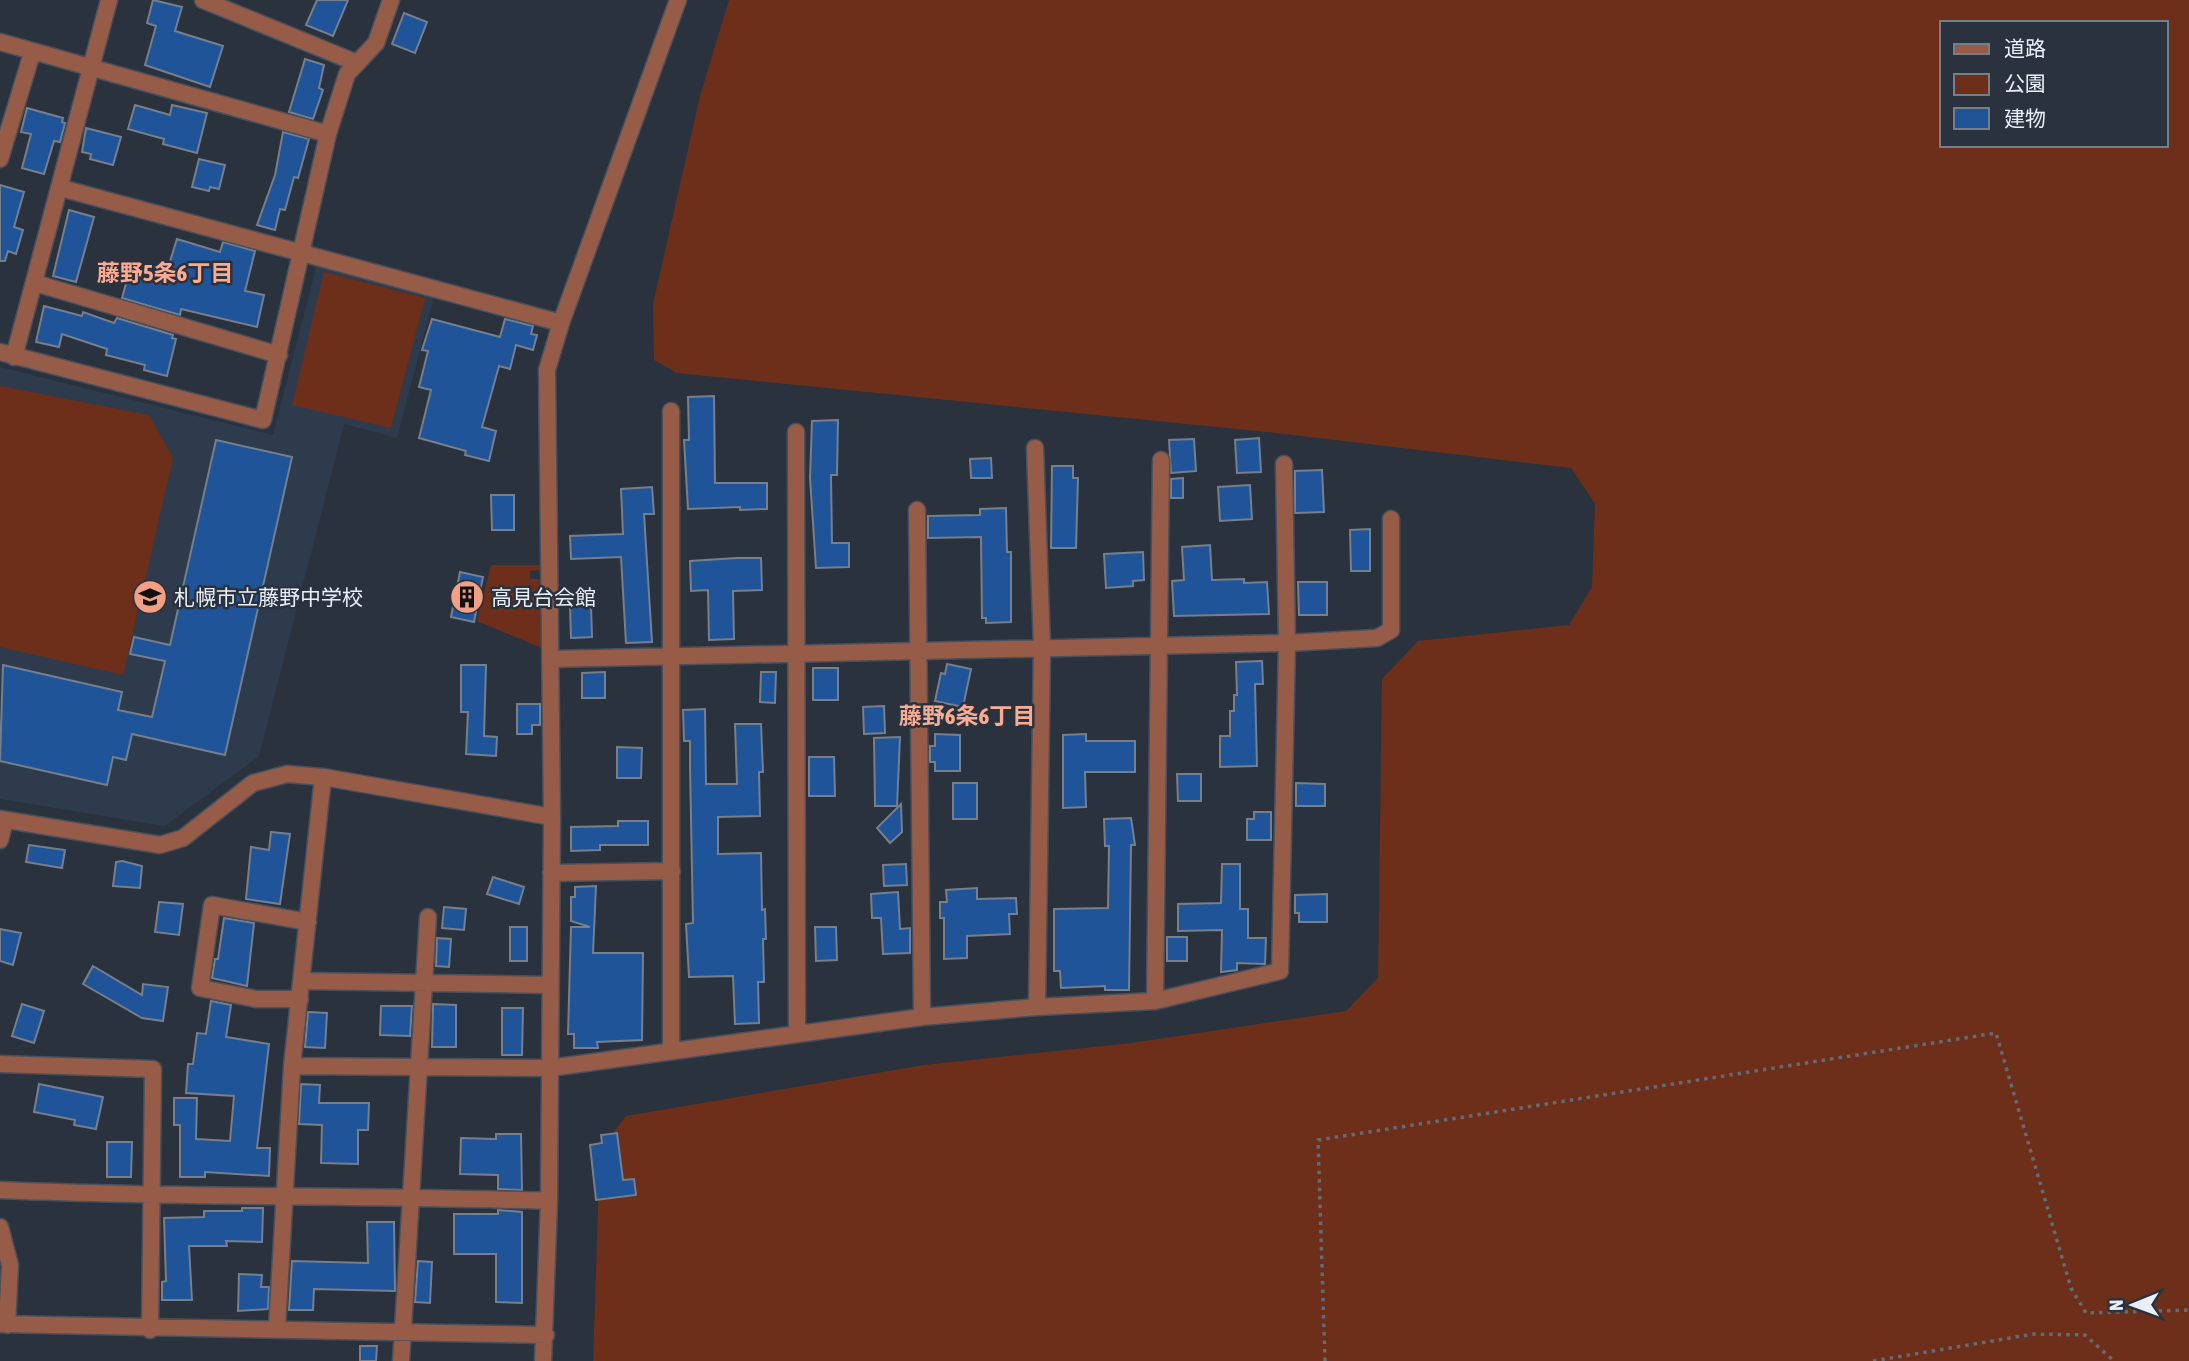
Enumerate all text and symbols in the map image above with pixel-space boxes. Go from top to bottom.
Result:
legend [1940,21,2168,147]
text: 道路 [2004,36,2046,60]
text: 公園 [2004,71,2046,95]
text: 建物 [2004,106,2046,130]
district label: 藤野5条6丁目 [97,260,233,286]
school or university icon: 札幌市立藤野中学校 [131,578,169,616]
building icon: 高見台会館 [448,578,486,616]
place label: 札幌市立藤野中学校 [174,585,363,609]
place label: 高見台会館 [491,585,596,609]
district label: 藤野6条6丁目 [899,703,1035,729]
north arrow [2098,1270,2168,1340]
text: N [2105,1299,2127,1311]

